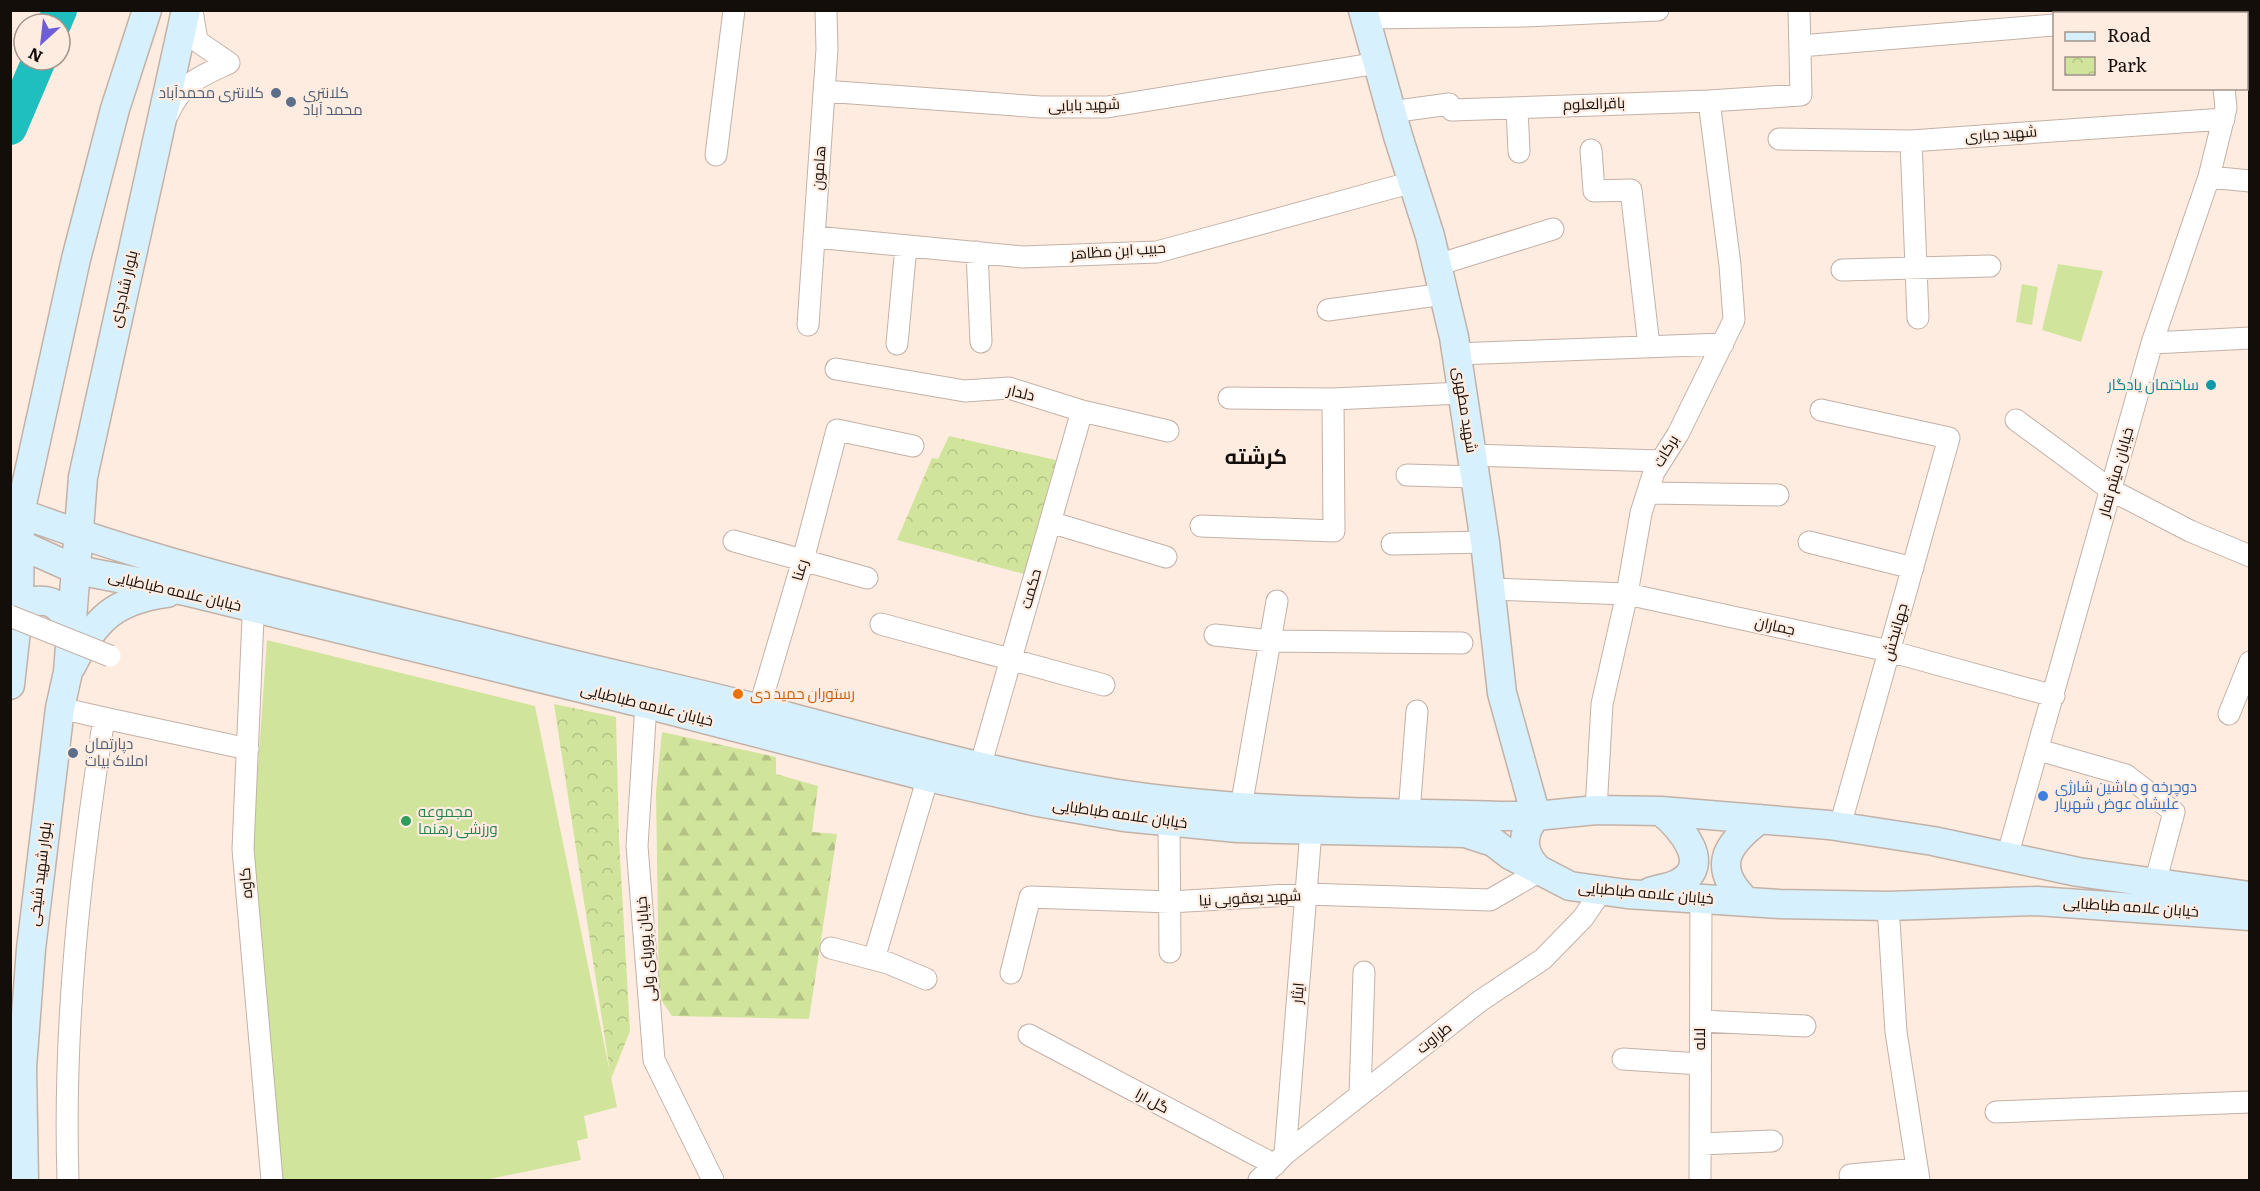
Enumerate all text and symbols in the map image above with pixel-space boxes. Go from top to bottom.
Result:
north arrow [12,12,72,72]
legend [2053,12,2248,90]
text: Road [2107,21,2151,48]
text: N [23,43,46,70]
text: Park [2107,51,2148,78]
place label: کلانتری محمدآباد [159,80,264,103]
place label: کلانتری محمد آباد [303,80,363,120]
marker: کلانتری محمدآباد [269,86,283,100]
street label: باقرالعلوم [1562,90,1626,115]
street label: شهید بابایی [1048,91,1120,116]
marker: کلانتری محمد آباد [284,95,298,109]
street label: شهید جباری [1964,119,2038,146]
street label: هامون [804,145,831,191]
street label: حبیب ابن مظاهر [1068,235,1166,264]
street label: بلوار شادچای [103,248,143,330]
street label: شهید مطهری [1448,365,1485,454]
place label: ساختمان یادگار [2107,372,2199,395]
street label: دلدار [1004,377,1037,406]
marker: ساختمان یادگار [2204,378,2218,392]
street label: خیابان میثم تمار [2090,424,2138,520]
street label: برکات [1646,430,1683,471]
district label: کرشته [1225,439,1287,470]
street label: رعنا [785,556,813,583]
street label: خیابان علامه طباطبایی [106,563,244,616]
street label: حکمت [1013,566,1046,611]
street label: جهانبخش [1874,600,1913,663]
street label: جماران [1753,609,1798,640]
street label: خیابان علامه طباطبایی [579,676,716,731]
place label: رستوران حمید دی [750,681,855,704]
marker: رستوران حمید دی [731,687,745,701]
place label: دپارتمان املاک بیات [85,731,148,771]
marker: دپارتمان املاک بیات [66,746,80,760]
place label: دوچرخه و ماشین شارژی علیشاه عوض شهریار [2054,774,2197,814]
marker: دوچرخه و ماشین شارژی علیشاه عوض شهریار [2036,789,2050,803]
street label: خیابان علامه طباطبایی [1051,792,1189,833]
place label: مجموعه ورزشی رهنما [418,799,498,839]
marker: مجموعه ورزشی رهنما [399,814,413,828]
street label: بلوار شهید شیخی [21,820,56,927]
street label: کاوه [232,867,257,899]
street label: خیابان علامه طباطبایی [1577,874,1715,909]
street label: شهید یعقوبی نیا [1198,882,1302,911]
street label: خیابان علامه طباطبایی [2062,889,2200,922]
street label: خیابان پوریای ولی [628,896,661,1003]
street label: ایثار [1284,981,1309,1005]
street label: طراوت [1410,1016,1456,1058]
street label: لاله [1687,1028,1710,1050]
street label: گل ارا [1132,1081,1174,1118]

